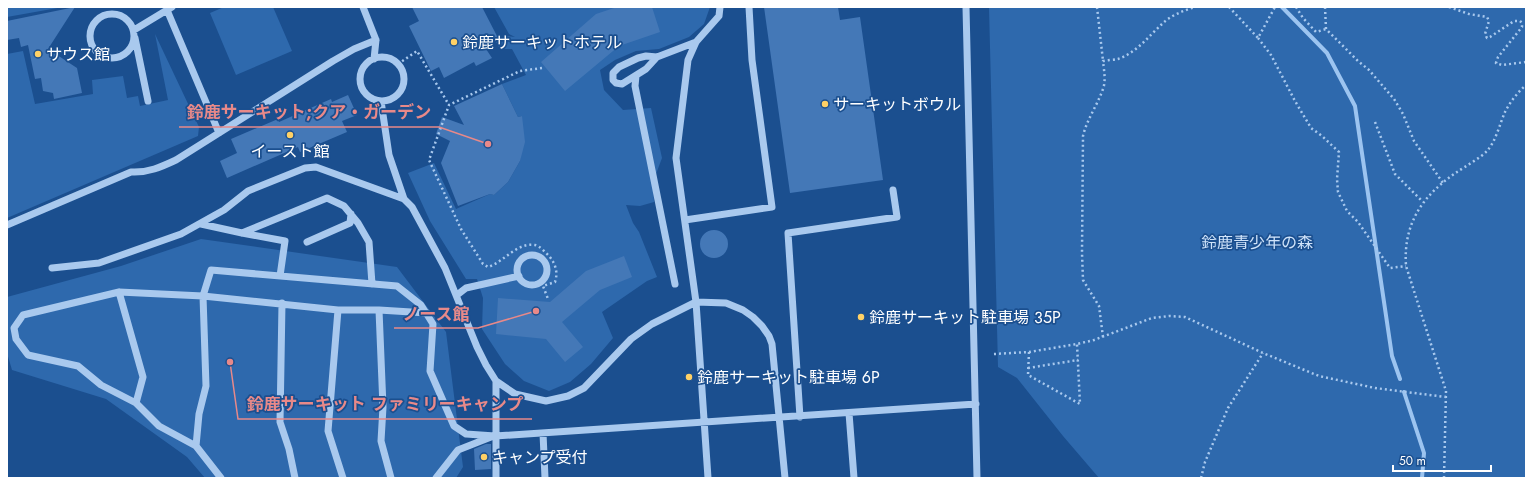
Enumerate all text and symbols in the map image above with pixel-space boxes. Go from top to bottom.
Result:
place label: 鈴鹿サーキットホテル [462,31,622,54]
marker: 鈴鹿サーキットホテル [449,37,459,47]
place label: サウス館 [46,43,110,66]
marker: サウス館 [33,49,43,59]
place label: サーキットボウル [833,93,961,116]
callout: 鈴鹿サーキット;クア・ガーデン [179,98,439,127]
marker: サーキットボウル [820,99,830,109]
text: 鈴鹿サーキット;クア・ガーデン [187,100,431,124]
marker: イースト館 [285,130,295,140]
place label: イースト館 [250,140,330,163]
park label: 鈴鹿青少年の森 [1201,231,1313,254]
callout: ノース館 [394,299,478,328]
text: ノース館 [402,302,470,326]
place label: 鈴鹿サーキット駐車場 ３5P [869,306,1061,329]
marker: 鈴鹿サーキット駐車場 ３5P [856,312,866,322]
place label: 鈴鹿サーキット駐車場 6P [697,366,880,389]
marker: 鈴鹿サーキット駐車場 6P [684,372,694,382]
callout: 鈴鹿サーキット ファミリーキャンプ [238,390,532,419]
text: 鈴鹿サーキット ファミリーキャンプ [247,392,523,416]
place label: キャンプ受付 [492,446,588,469]
scale bar [1393,447,1491,473]
marker: キャンプ受付 [479,452,489,462]
text: 50 m [1399,452,1426,470]

